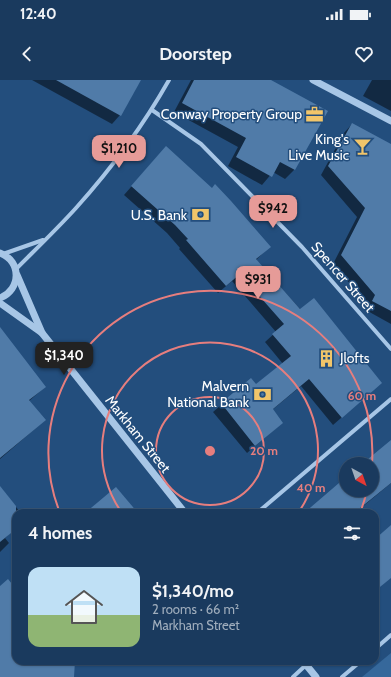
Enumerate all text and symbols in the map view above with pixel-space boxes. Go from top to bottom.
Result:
text: 12:40 [20,5,57,23]
icon: back [16,43,38,65]
text: Doorstep [159,43,232,65]
icon: heart [353,43,375,65]
office icon: Conway Property Group [305,104,325,124]
place label: Conway Property Group [161,105,302,123]
place label: King's Live Music [288,130,349,164]
pin: $1,210 [86,135,152,169]
bar icon: King's Live Music [352,137,372,157]
text: $1,210 [101,140,137,156]
pin: $942 [249,195,297,229]
text: $942 [258,200,288,216]
bank icon: U.S. Bank [190,205,210,225]
place label: U.S. Bank [131,206,188,224]
street label: Spencer Street [307,238,379,316]
pin: $931 [234,266,282,300]
text: $931 [245,271,271,287]
pin: $1,340 [31,342,97,376]
text: $1,340 [44,347,84,363]
building icon: Jlofts [317,348,337,368]
place label: Jlofts [339,349,370,367]
place label: Malvern National Bank [167,377,250,411]
bank icon: Malvern National Bank [252,384,272,404]
text: 60 m [348,388,376,403]
street label: Markham Street [101,392,175,477]
text: 20 m [250,443,278,458]
centre of rings [203,444,217,458]
north arrow [339,457,379,497]
map controls [339,457,379,497]
text: 40 m [296,480,326,495]
icon: filters [341,522,363,544]
text: 4 homes [28,523,92,543]
text: $1,340/mo [152,581,234,601]
icon: home [60,583,108,631]
text: 2 rooms · 66 m² [152,601,239,617]
text: Markham Street [152,617,240,633]

